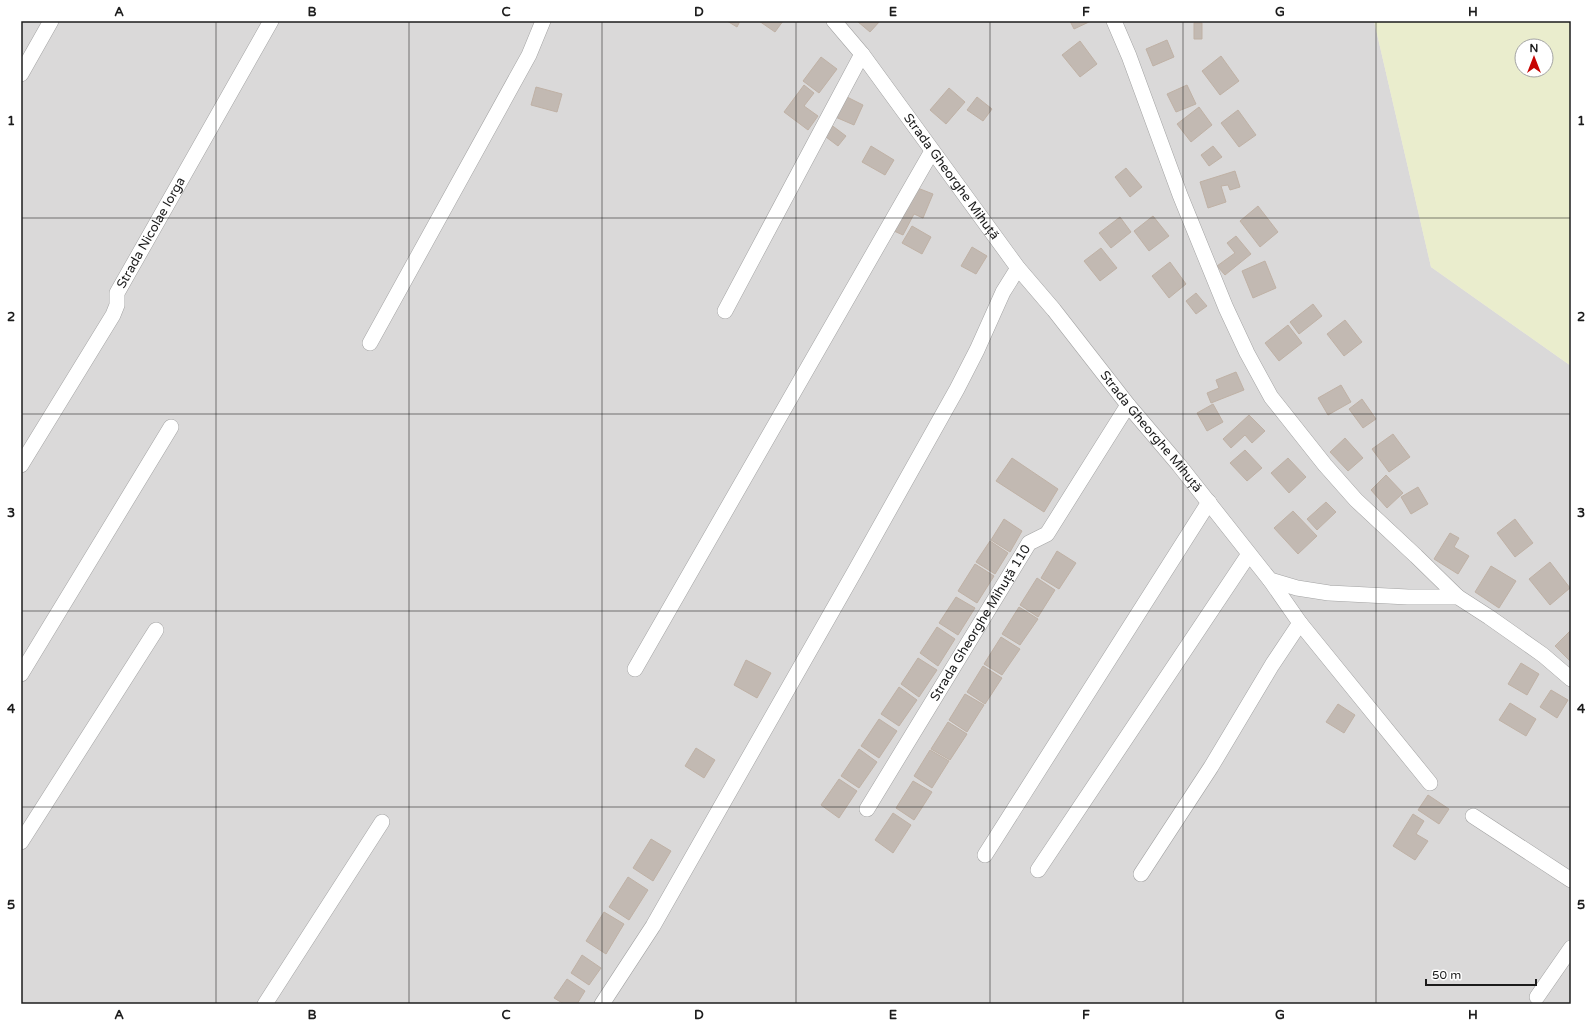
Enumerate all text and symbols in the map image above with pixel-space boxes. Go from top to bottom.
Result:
text: A [114,4,124,20]
text: B [307,4,317,20]
text: C [501,4,511,20]
text: D [694,4,704,20]
text: E [889,4,897,20]
text: F [1082,4,1090,20]
text: G [1275,4,1285,20]
text: H [1468,4,1478,20]
north arrow [1514,38,1554,78]
text: N [1530,42,1538,55]
street label: Strada Gheorghe Mihuță [900,110,1003,243]
text: 1 [7,113,15,129]
text: 1 [1577,113,1585,129]
street label: Strada Nicolae Iorga [113,174,189,291]
text: 2 [7,309,15,325]
text: 2 [1577,309,1585,325]
street label: Strada Gheorghe Mihuță [1096,368,1206,496]
text: 3 [7,505,15,521]
text: 3 [1577,505,1585,521]
street label: Strada Gheorghe Mihuță 110 [927,542,1034,704]
text: 4 [7,701,16,717]
text: 4 [1577,701,1586,717]
text: 5 [7,897,15,913]
text: 5 [1577,897,1585,913]
scale bar [1426,961,1536,987]
text: 50 m [1432,968,1461,982]
text: A [114,1007,124,1023]
text: B [307,1007,317,1023]
text: C [501,1007,511,1023]
text: D [694,1007,704,1023]
text: E [889,1007,897,1023]
text: F [1082,1007,1090,1023]
text: G [1275,1007,1285,1023]
text: H [1468,1007,1478,1023]

